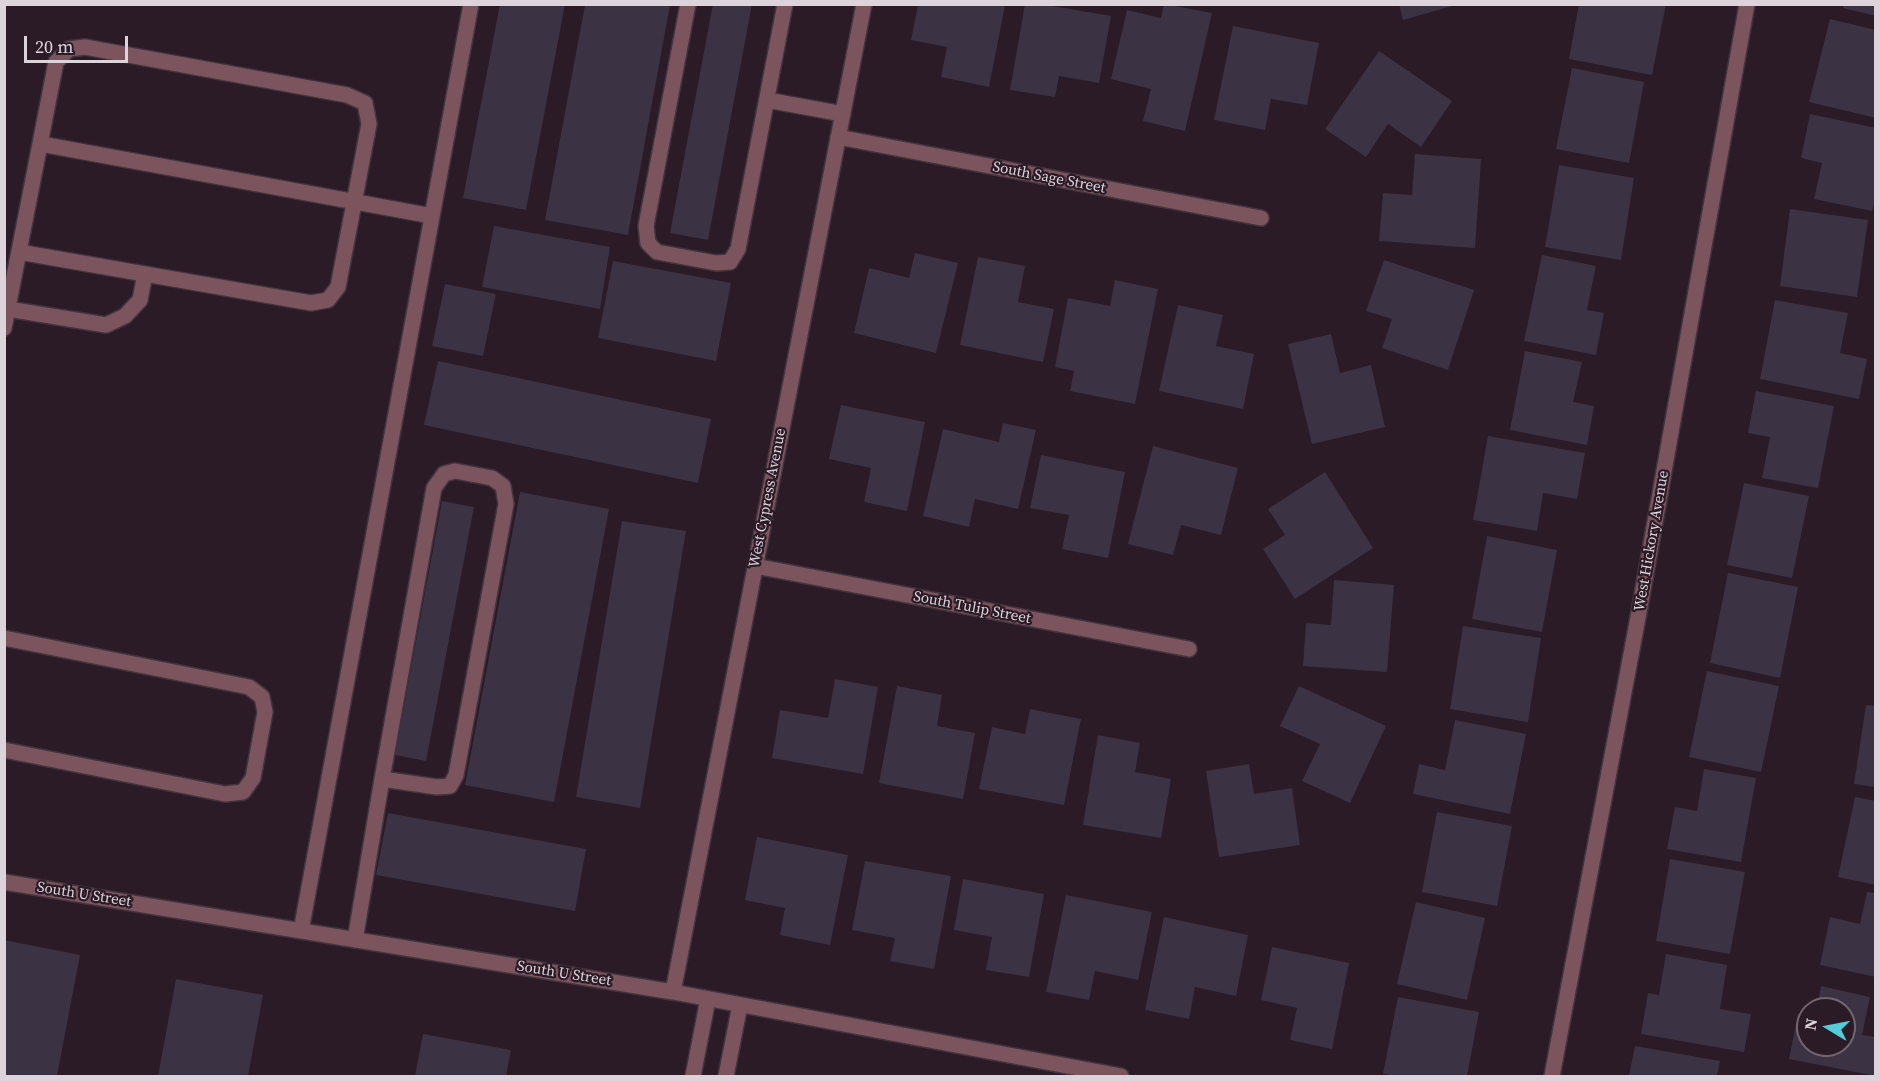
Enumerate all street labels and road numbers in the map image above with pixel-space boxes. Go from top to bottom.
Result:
street label: South Sage Street [991,158,1107,198]
street label: West Cypress Avenue [746,427,790,569]
street label: West Hickory Avenue [1631,469,1673,613]
street label: South Tulip Street [912,588,1032,628]
street label: South U Street [36,879,132,911]
street label: South U Street [516,958,612,990]

